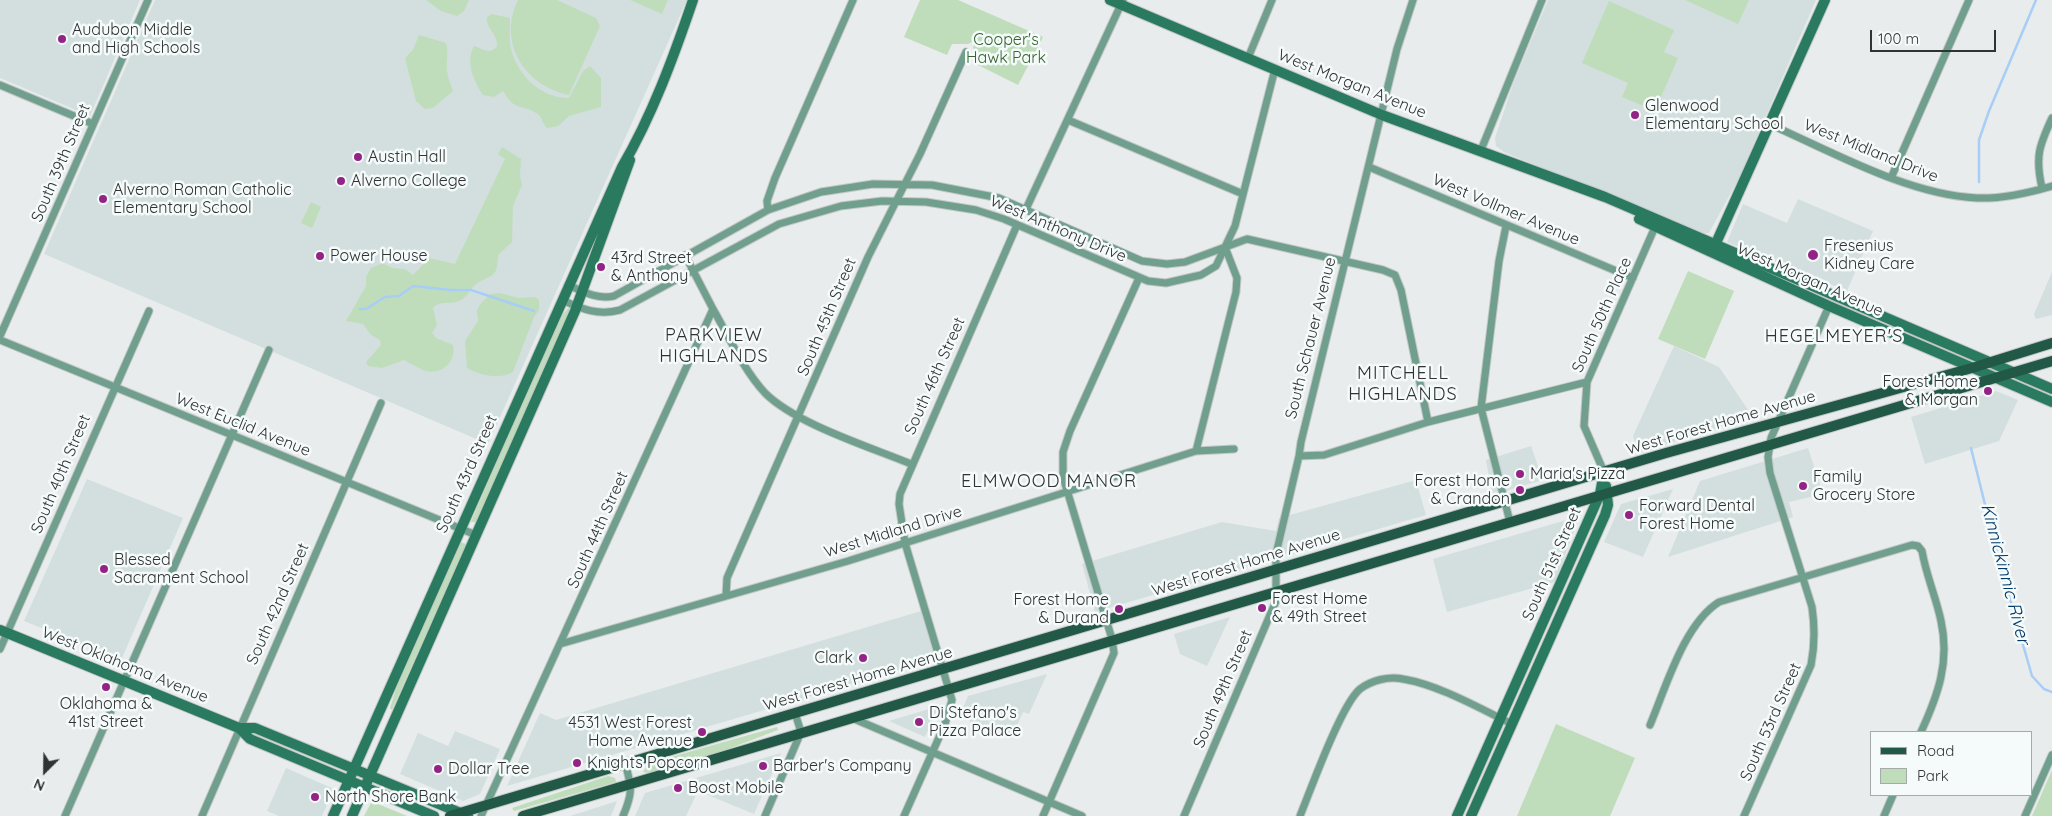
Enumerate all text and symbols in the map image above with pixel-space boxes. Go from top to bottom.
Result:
place label: Audubon Middle and High Schools [72,20,200,58]
scale bar [1872,20,1998,52]
text: 100 m [1878,29,1919,48]
park label: Cooper's Hawk Park [966,30,1046,68]
marker: Audubon Middle and High Schools [56,33,68,45]
street label: West Morgan Avenue [1275,45,1429,123]
place label: Glenwood Elementary School [1645,96,1784,134]
street label: South 39th Street [27,101,95,225]
marker: Glenwood Elementary School [1629,109,1641,121]
street label: West Midland Drive [1801,115,1941,187]
place label: Austin Hall [368,147,446,167]
marker: Austin Hall [352,151,364,163]
street label: West Vollmer Avenue [1430,170,1582,250]
place label: Alverno College [351,171,466,191]
marker: Alverno College [335,175,347,187]
place label: Alverno Roman Catholic Elementary School [113,180,291,218]
street label: West Anthony Drive [987,192,1129,266]
marker: Alverno Roman Catholic Elementary School [97,193,109,205]
place label: Fresenius Kidney Care [1824,236,1915,274]
street label: West Morgan Avenue [1734,239,1886,321]
place label: Power House [330,246,427,266]
place label: 43rd Street & Anthony [611,248,691,286]
marker: Fresenius Kidney Care [1806,248,1820,262]
marker: Power House [314,250,326,262]
street label: South 50th Place [1568,254,1636,376]
street label: South 45th Street [793,255,861,379]
street label: South Schauer Avenue [1282,255,1340,421]
marker: 43rd Street & Anthony [595,261,607,273]
street label: South 46th Street [901,314,969,438]
district label: PARKVIEW HIGHLANDS [658,325,770,368]
district label: HEGELMEYER'S [1763,326,1905,348]
district label: MITCHELL HIGHLANDS [1347,363,1459,406]
place label: Forest Home & Morgan [1883,372,1978,410]
marker: Forest Home & Morgan [1982,385,1994,397]
street label: West Forest Home Avenue [1624,387,1818,459]
street label: West Euclid Avenue [173,389,313,461]
street label: South 40th Street [27,412,95,536]
street label: South 43rd Street [432,412,502,536]
place label: Maria's Pizza [1530,464,1625,484]
place label: Family Grocery Store [1813,467,1915,505]
street label: South 44th Street [564,468,632,592]
marker: Maria's Pizza [1514,468,1526,480]
district label: ELMWOOD MANOR [959,471,1139,493]
place label: Forest Home & Crandon [1415,471,1510,509]
marker: Family Grocery Store [1797,480,1809,492]
marker: Forest Home & Crandon [1514,484,1526,496]
place label: Forward Dental Forest Home [1639,496,1755,534]
water label: Kinnickinnic River [1976,501,2034,647]
street label: West Midland Drive [822,502,964,562]
street label: South 51st Street [1518,504,1586,624]
marker: Forward Dental Forest Home [1623,509,1635,521]
street label: West Forest Home Avenue [1149,525,1343,601]
street label: South 42nd Street [243,540,313,668]
place label: Blessed Sacrament School [114,550,249,588]
marker: Blessed Sacrament School [98,563,110,575]
place label: Forest Home & 49th Street [1272,589,1367,627]
place label: Forest Home & Durand [1014,590,1109,628]
marker: Forest Home & 49th Street [1256,602,1268,614]
marker: Forest Home & Durand [1113,603,1125,615]
street label: West Oklahoma Avenue [39,623,211,707]
street label: South 49th Street [1189,627,1257,751]
street label: West Forest Home Avenue [761,643,955,715]
place label: Clark [814,648,853,668]
marker: Clark [857,652,869,664]
street label: South 53rd Street [1736,660,1806,784]
marker: Oklahoma & 41st Street [100,681,112,693]
place label: Oklahoma & 41st Street [60,694,152,732]
place label: Di Stefano's Pizza Palace [929,703,1021,741]
place label: 4531 West Forest Home Avenue [568,713,692,751]
marker: Di Stefano's Pizza Palace [913,716,925,728]
marker: 4531 West Forest Home Avenue [696,726,708,738]
legend [1870,731,2032,796]
text: Road [1917,741,1954,760]
north arrow [20,746,70,796]
place label: Knights Popcorn [587,753,709,773]
place label: Barber's Company [773,756,911,776]
marker: Knights Popcorn [571,757,583,769]
place label: Dollar Tree [448,759,529,779]
marker: Barber's Company [757,760,769,772]
marker: Dollar Tree [432,763,444,775]
text: Park [1917,766,1949,785]
text: N [31,775,47,795]
place label: Boost Mobile [688,778,784,798]
marker: Boost Mobile [672,782,684,794]
place label: North Shore Bank [325,787,456,807]
marker: North Shore Bank [309,791,321,803]

